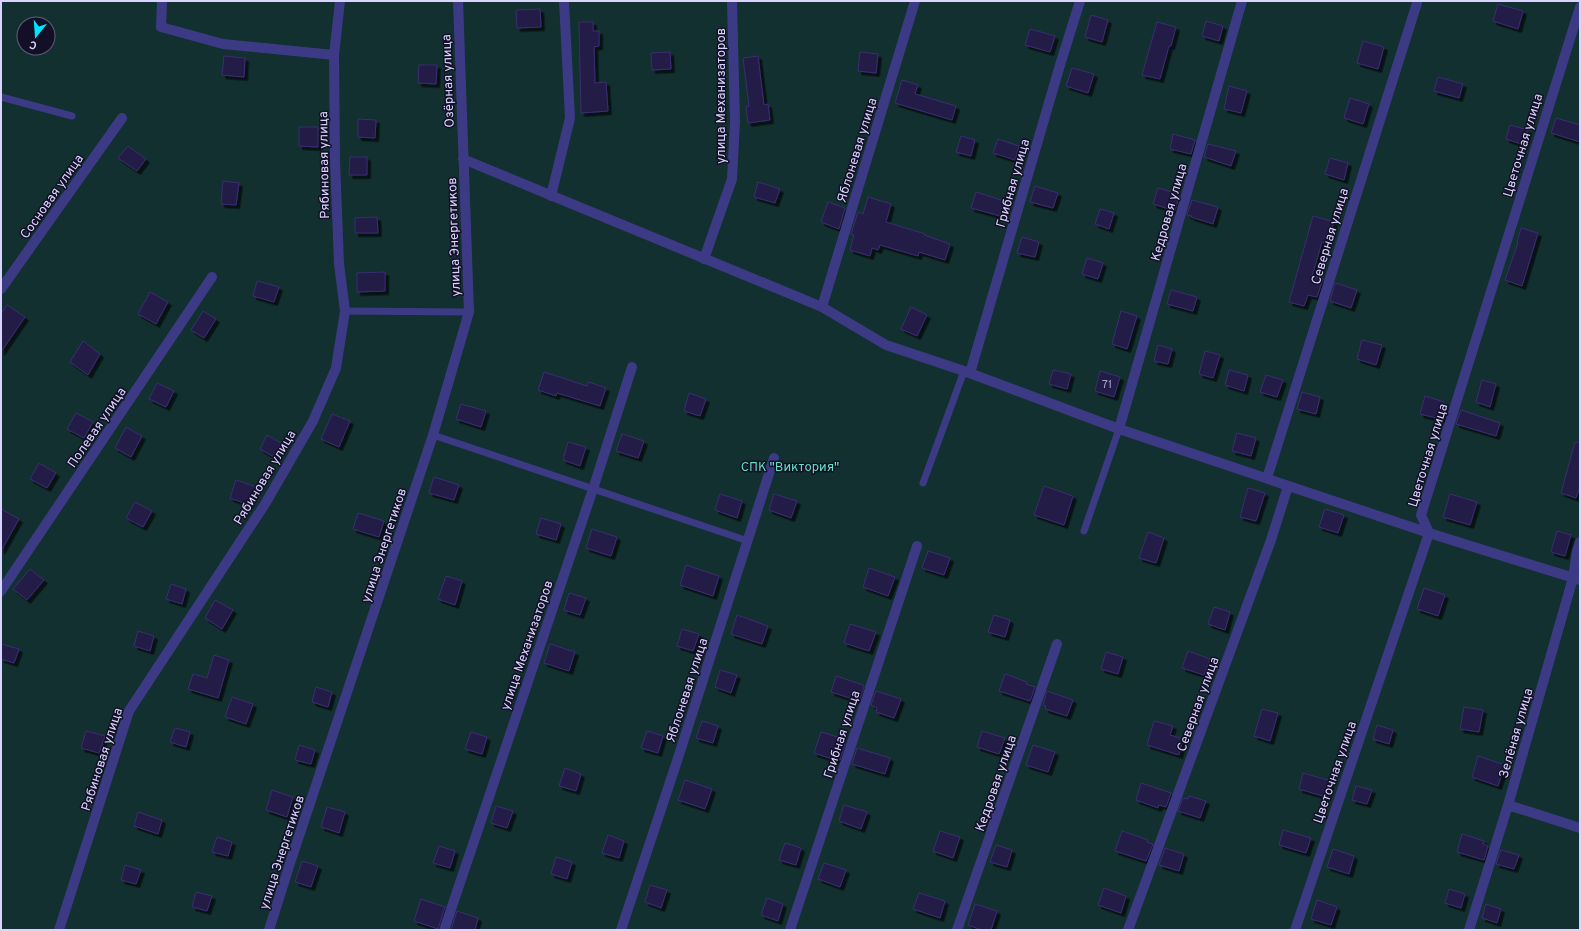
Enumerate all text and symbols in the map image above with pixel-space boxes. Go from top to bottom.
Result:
north arrow [16,16,56,56]
street label: улица Механизаторов [714,28,730,164]
street label: Озёрная улица [439,34,459,128]
text: С [28,37,39,52]
street label: Цветочная улица [1501,92,1547,199]
street label: Яблоневая улица [834,96,881,205]
street label: Рябиновая улица [316,111,334,219]
street label: Грибная улица [994,137,1034,230]
street label: Сосновая улица [18,152,88,242]
street label: Кедровая улица [1148,162,1192,263]
street label: улица Энергетиков [445,177,465,297]
street label: Северная улица [1309,187,1353,287]
house number: 71 [1102,378,1112,392]
street label: Полевая улица [65,385,130,471]
street label: Цветочная улица [1406,402,1452,509]
street label: Рябиновая улица [231,428,300,528]
park label: СПК "Виктория" [741,460,839,476]
street label: улица Энергетиков [359,486,411,605]
street label: улица Механизаторов [498,579,558,713]
street label: Яблоневая улица [663,636,712,745]
street label: Северная улица [1174,655,1223,754]
street label: Зелёная улица [1496,687,1537,780]
street label: Грибная улица [821,689,865,780]
street label: Рябиновая улица [79,706,127,813]
street label: Цветочная улица [1311,719,1361,826]
street label: Кедровая улица [973,733,1021,834]
street label: улица Энергетиков [257,793,309,912]

